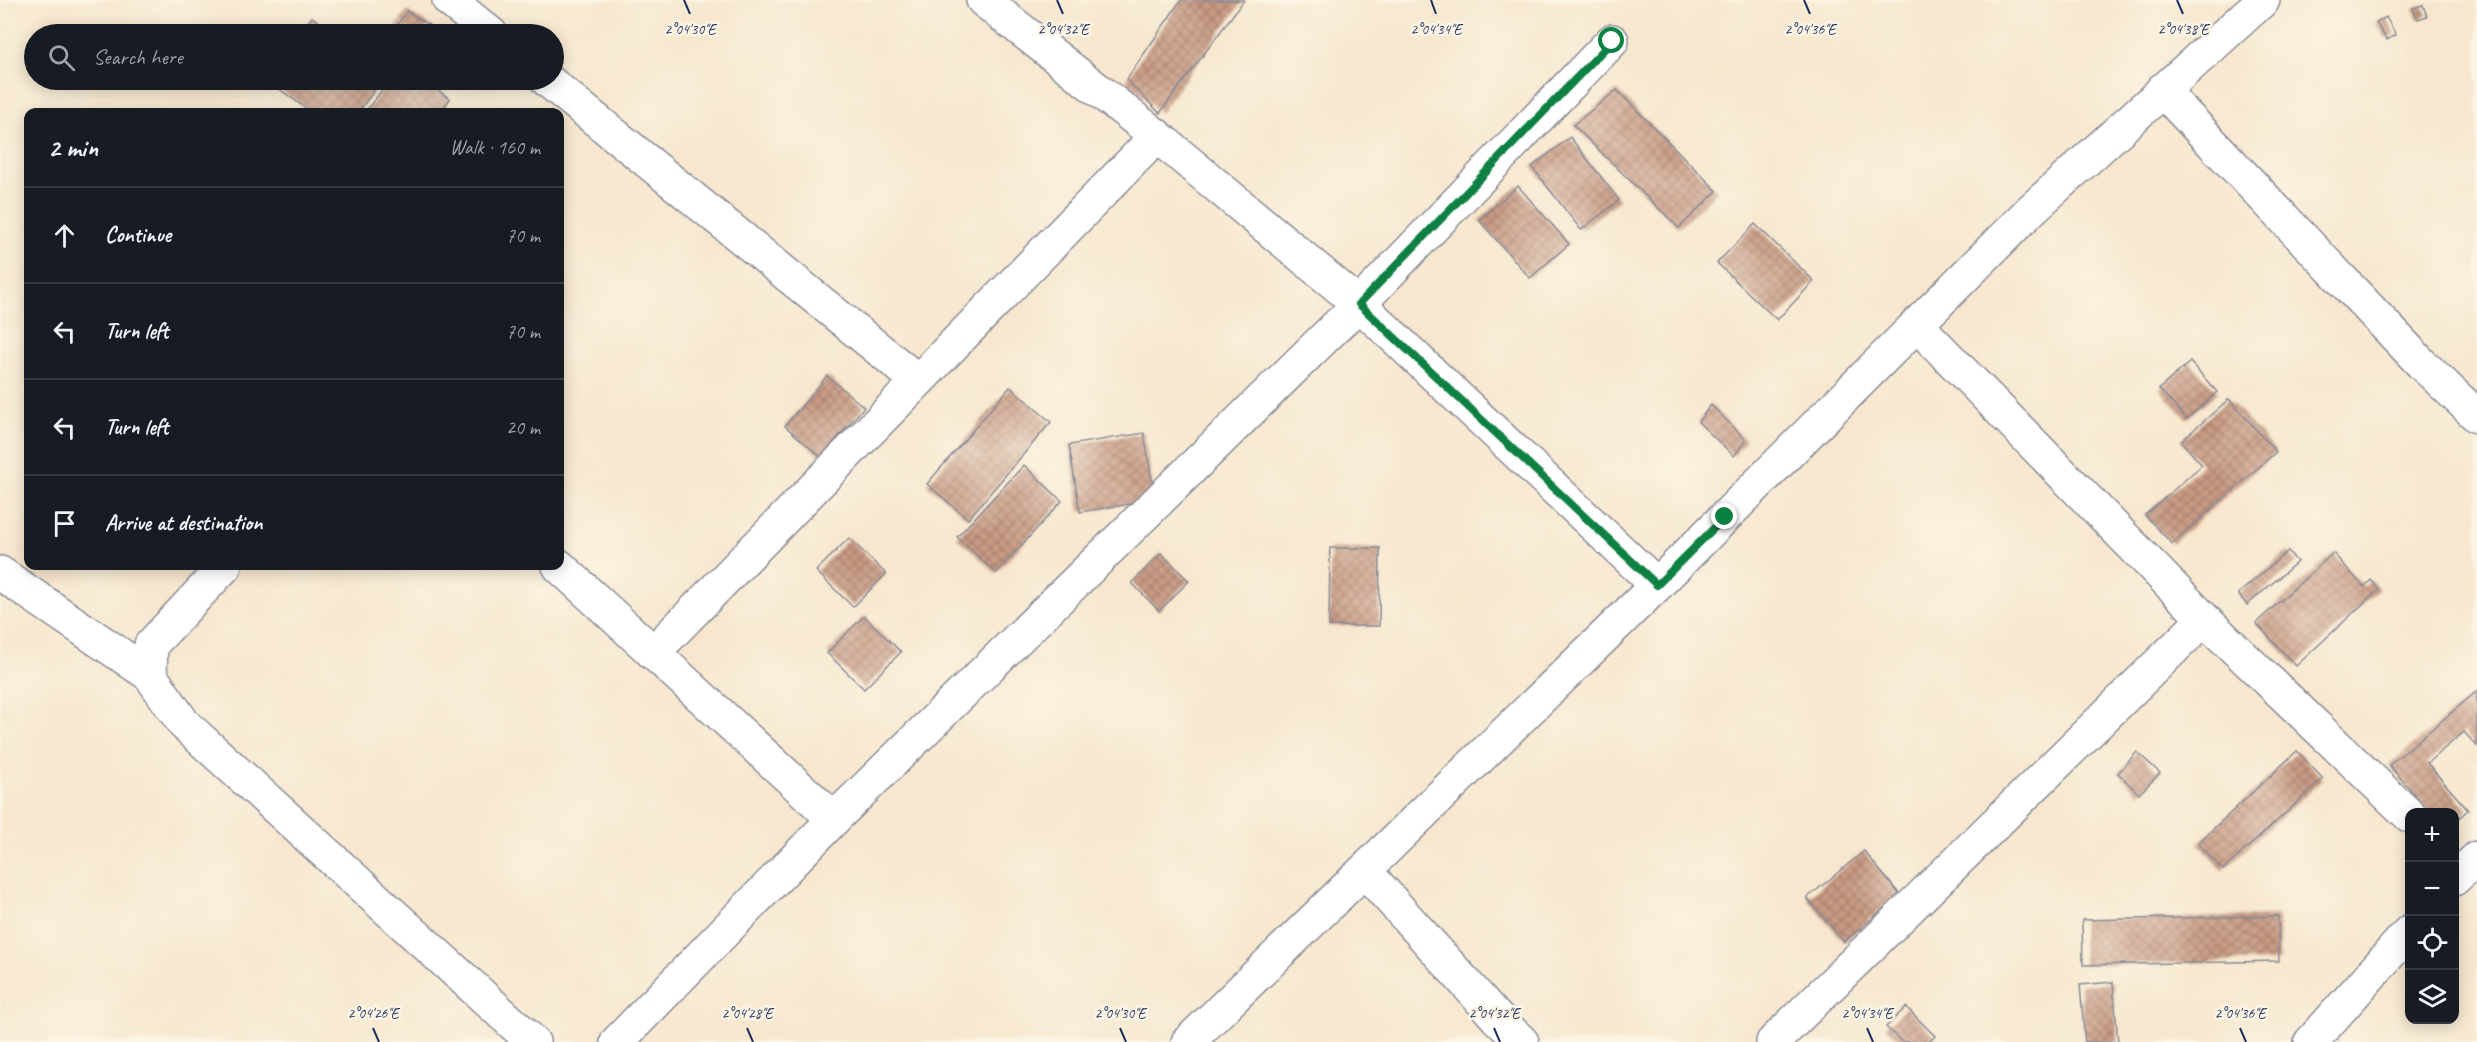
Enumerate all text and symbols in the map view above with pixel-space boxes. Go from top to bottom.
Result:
text: 2°04'30"E [664,20,718,39]
text: 2°04'32"E [1037,20,1091,39]
text: 2°04'34"E [1410,20,1464,39]
text: 2°04'36"E [1784,20,1838,39]
text: 2°04'38"E [2157,20,2211,39]
search box [24,24,564,90]
route start [1598,27,1624,53]
icon: search [45,41,78,74]
text: Search here [93,43,183,71]
text: 2 min [48,131,98,164]
text: Walk · 160 m [450,135,540,160]
icon: ahead [48,219,81,252]
text: Continue [105,221,171,249]
text: 70 m [506,223,540,248]
icon: left [48,315,81,348]
text: Turn left [105,317,169,345]
text: 70 m [506,319,540,344]
icon: left [48,411,81,444]
text: Turn left [105,413,169,441]
text: 20 m [506,415,540,440]
route end [1711,503,1737,529]
icon: arrive [48,507,81,540]
text: Arrive at destination [105,509,262,537]
map controls [2405,808,2459,1024]
button: + [2405,808,2459,862]
button: − [2405,862,2459,916]
button: locate [2405,916,2459,970]
button: layers [2405,970,2459,1024]
text: 2°04'26"E [347,1004,401,1023]
text: 2°04'28"E [721,1004,775,1023]
text: 2°04'30"E [1094,1004,1148,1023]
text: 2°04'32"E [1468,1004,1522,1023]
text: 2°04'34"E [1841,1004,1895,1023]
text: 2°04'36"E [2214,1004,2268,1023]

